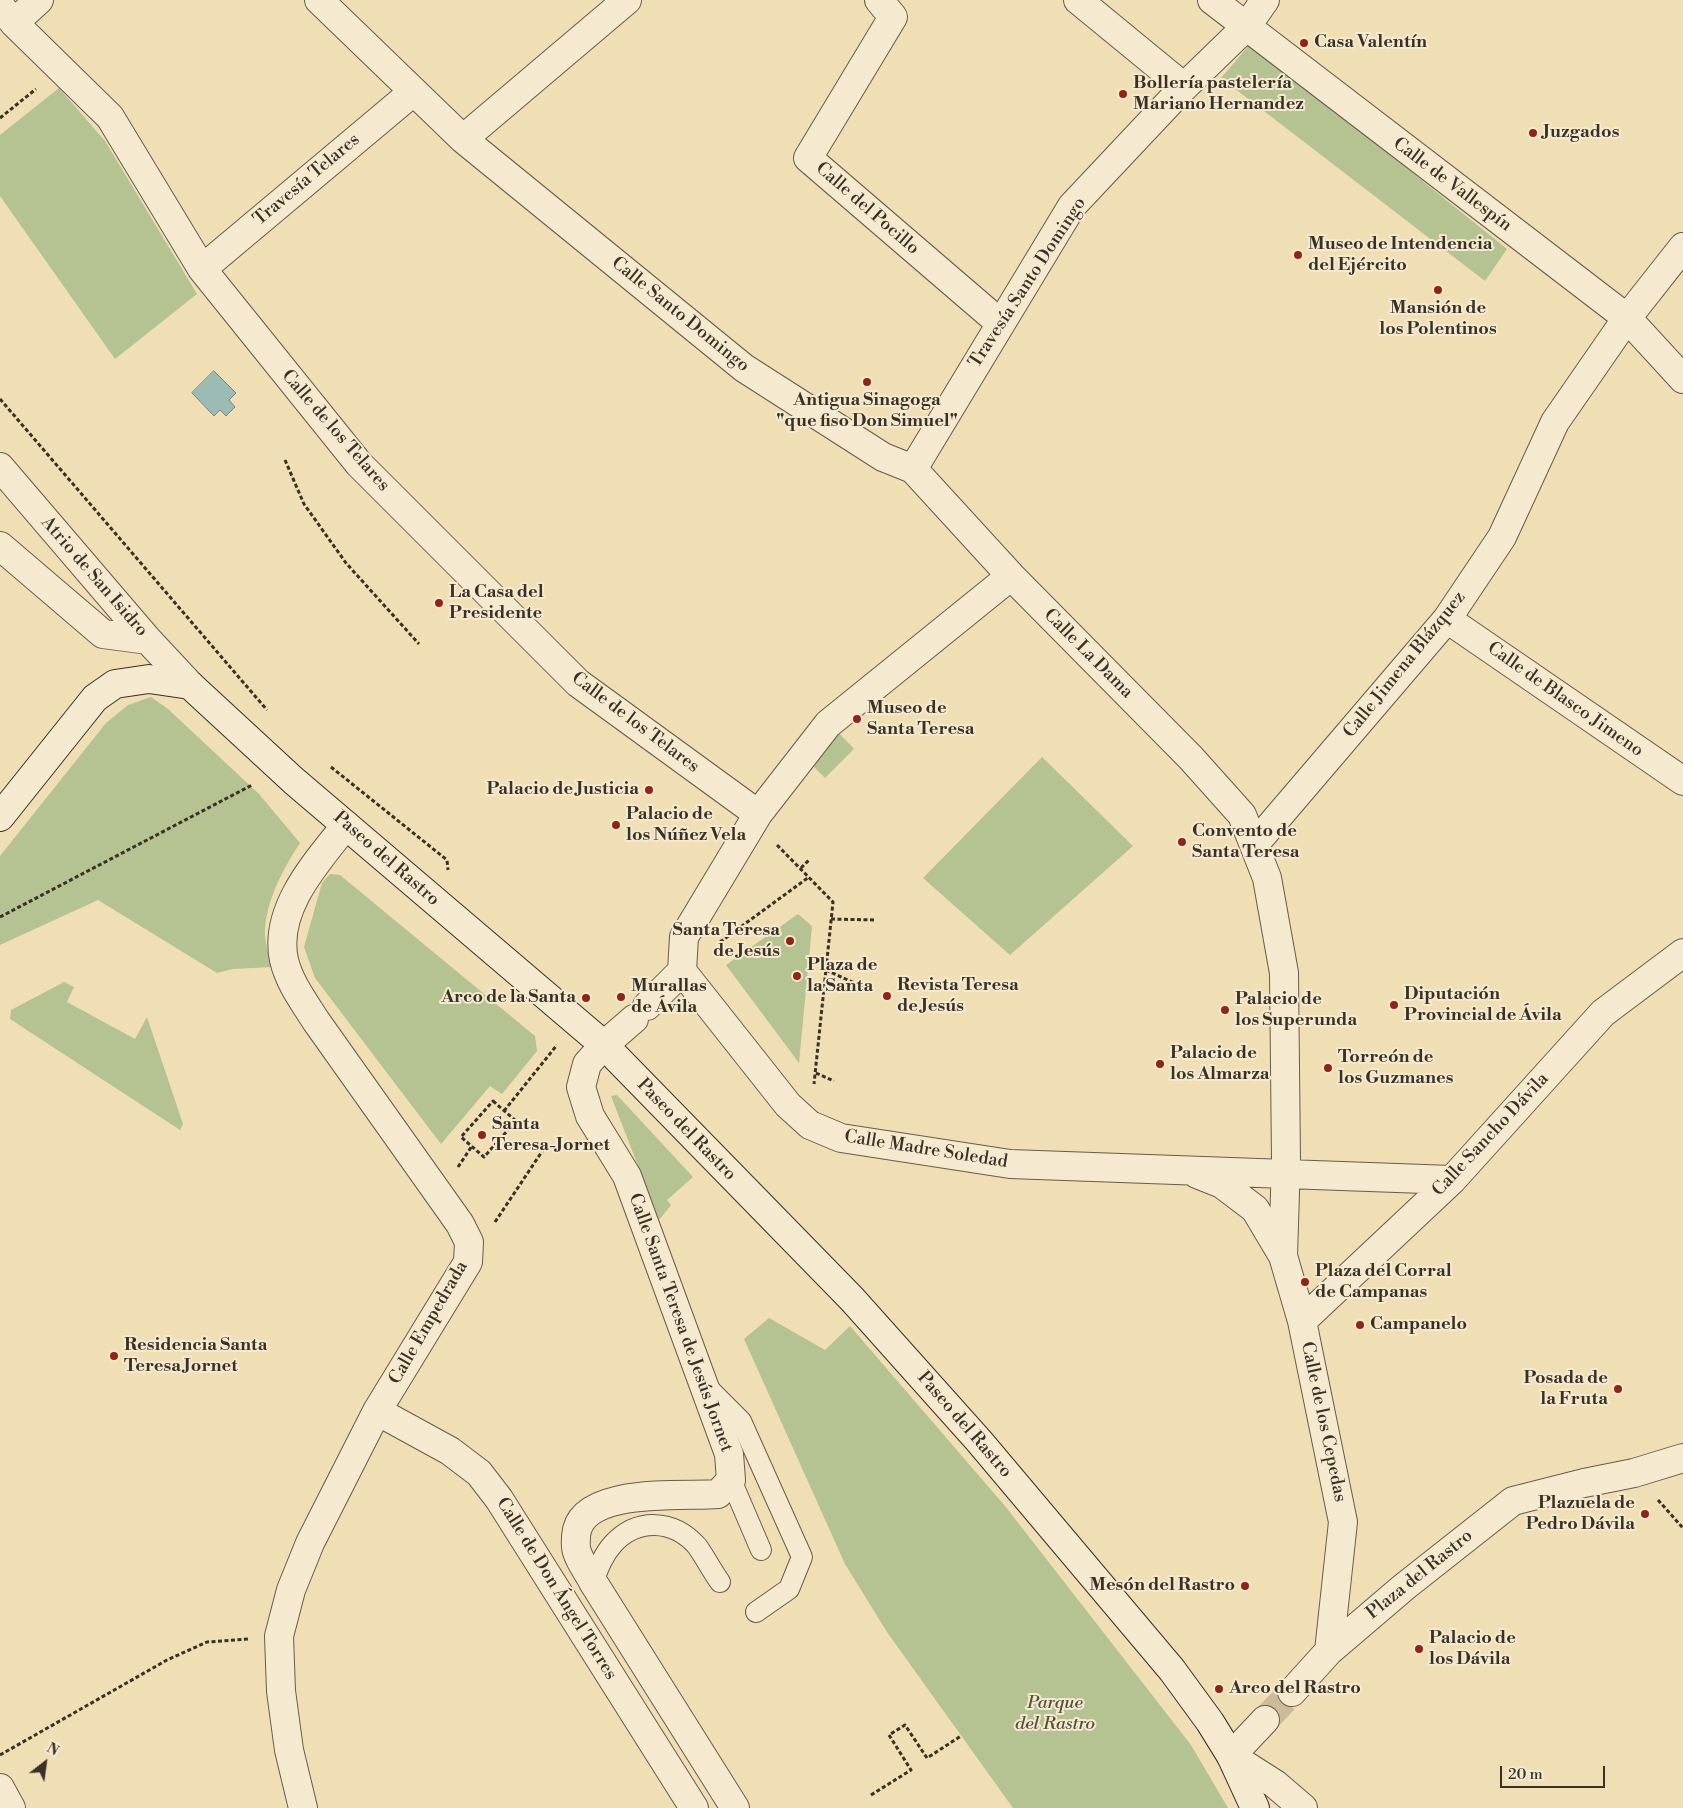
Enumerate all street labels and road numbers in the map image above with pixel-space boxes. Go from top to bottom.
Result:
street label: Travesía Telares [249,129,365,231]
street label: Calle de Vallespín [1388,133,1516,237]
street label: Calle del Pocillo [811,158,923,260]
street label: Travesía Santo Domingo [965,194,1091,372]
street label: Calle Santo Domingo [607,253,753,377]
street label: Calle de los Telares [276,366,394,496]
street label: Atrio de San Isidro [36,513,152,641]
street label: Calle Jimena Blázquez [1339,587,1471,743]
street label: Calle La Dama [1039,605,1137,703]
street label: Calle de Blasco Jimeno [1483,638,1647,762]
street label: Calle de los Telares [567,668,703,778]
street label: Paseo del Rastro [328,807,444,911]
street label: Calle Sancho Dávila [1428,1069,1554,1201]
street label: Paseo del Rastro [632,1074,740,1186]
street label: Calle Madre Soledad [843,1126,1009,1174]
street label: Calle Santa Teresa de Jesús Jornet [623,1191,737,1455]
street label: Calle Empedrada [385,1257,473,1389]
street label: Calle de los Cepedas [1295,1340,1351,1504]
street label: Paseo del Rastro [912,1367,1016,1483]
street label: Calle de Don Ángel Torres [491,1494,621,1684]
street label: Plaza del Rastro [1362,1526,1478,1624]

